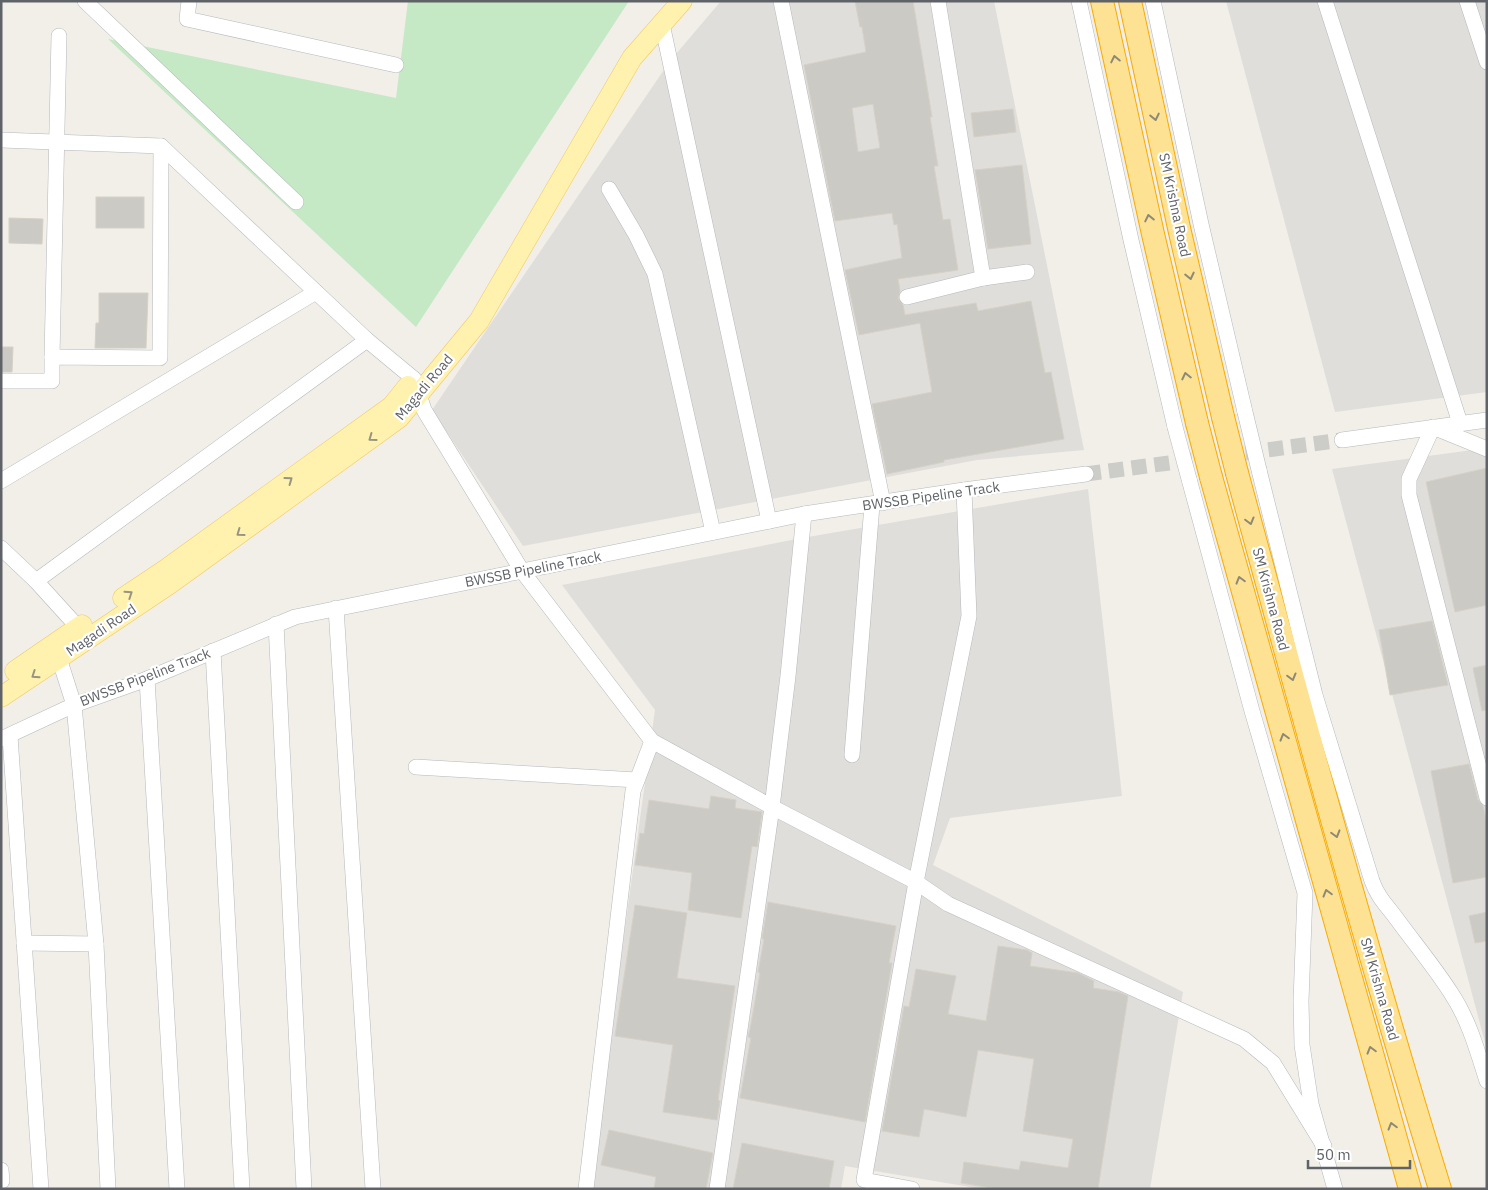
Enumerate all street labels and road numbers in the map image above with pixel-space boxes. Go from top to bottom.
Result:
street label: SM Krishna Road [1155,151,1195,259]
street label: Magadi Road [391,350,457,424]
street label: BWSSB Pipeline Track [861,477,1001,515]
street label: SM Krishna Road [1249,546,1293,652]
street label: BWSSB Pipeline Track [463,547,603,591]
street label: Magadi Road [62,600,140,660]
street label: BWSSB Pipeline Track [77,644,213,710]
street label: SM Krishna Road [1357,936,1403,1042]

